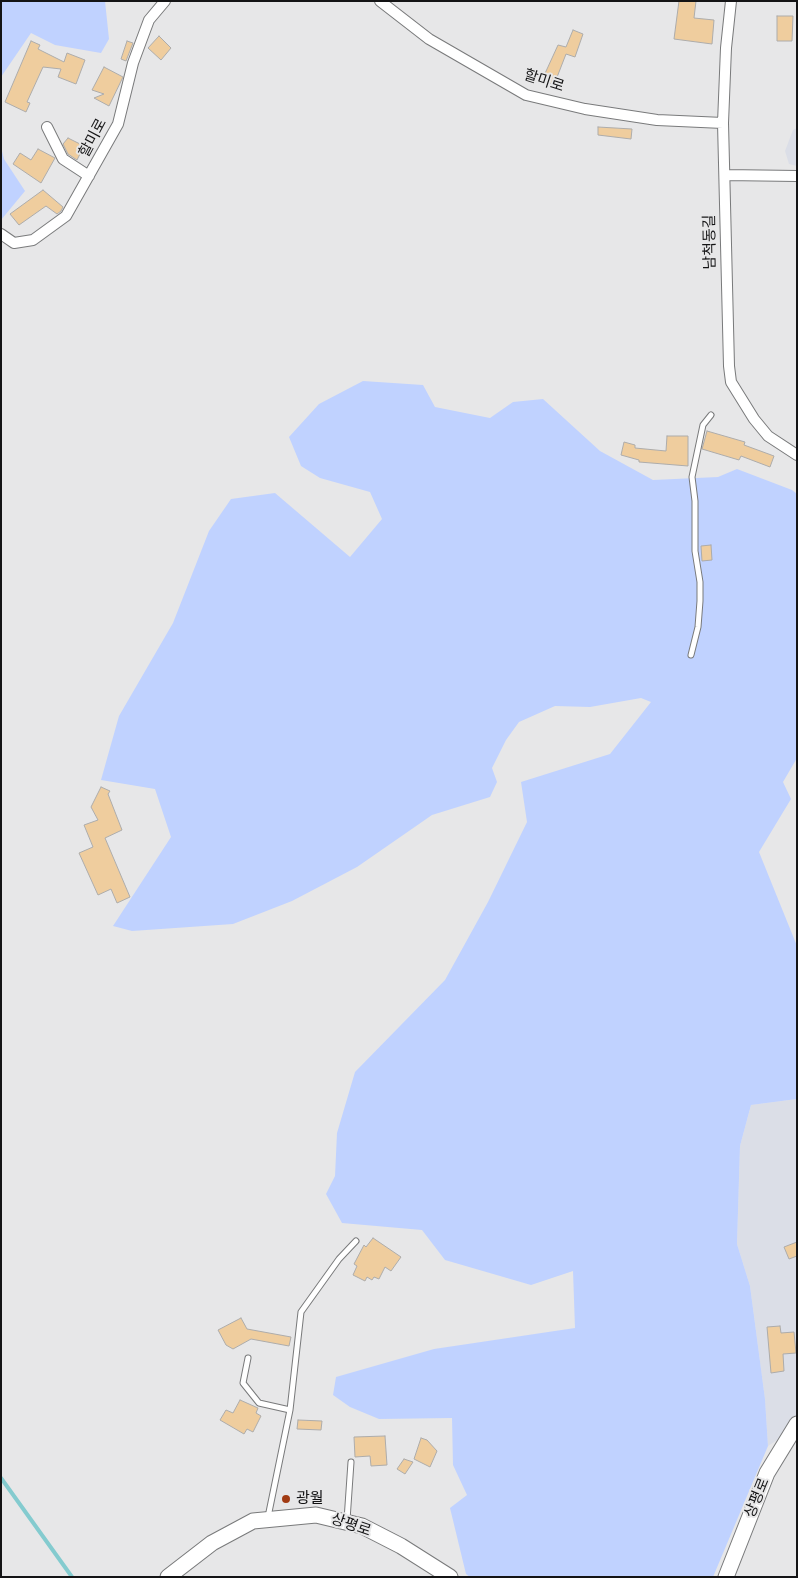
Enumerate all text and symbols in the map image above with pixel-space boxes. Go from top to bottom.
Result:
street label: 할미로 [522,66,566,96]
street label: 할미로 [75,115,111,161]
street label: 남척동길 [701,214,719,270]
street label: 상평로 [741,1475,773,1521]
place label: 광월 [296,1490,324,1508]
marker: 광월 [280,1493,292,1505]
street label: 상평로 [328,1510,374,1540]

